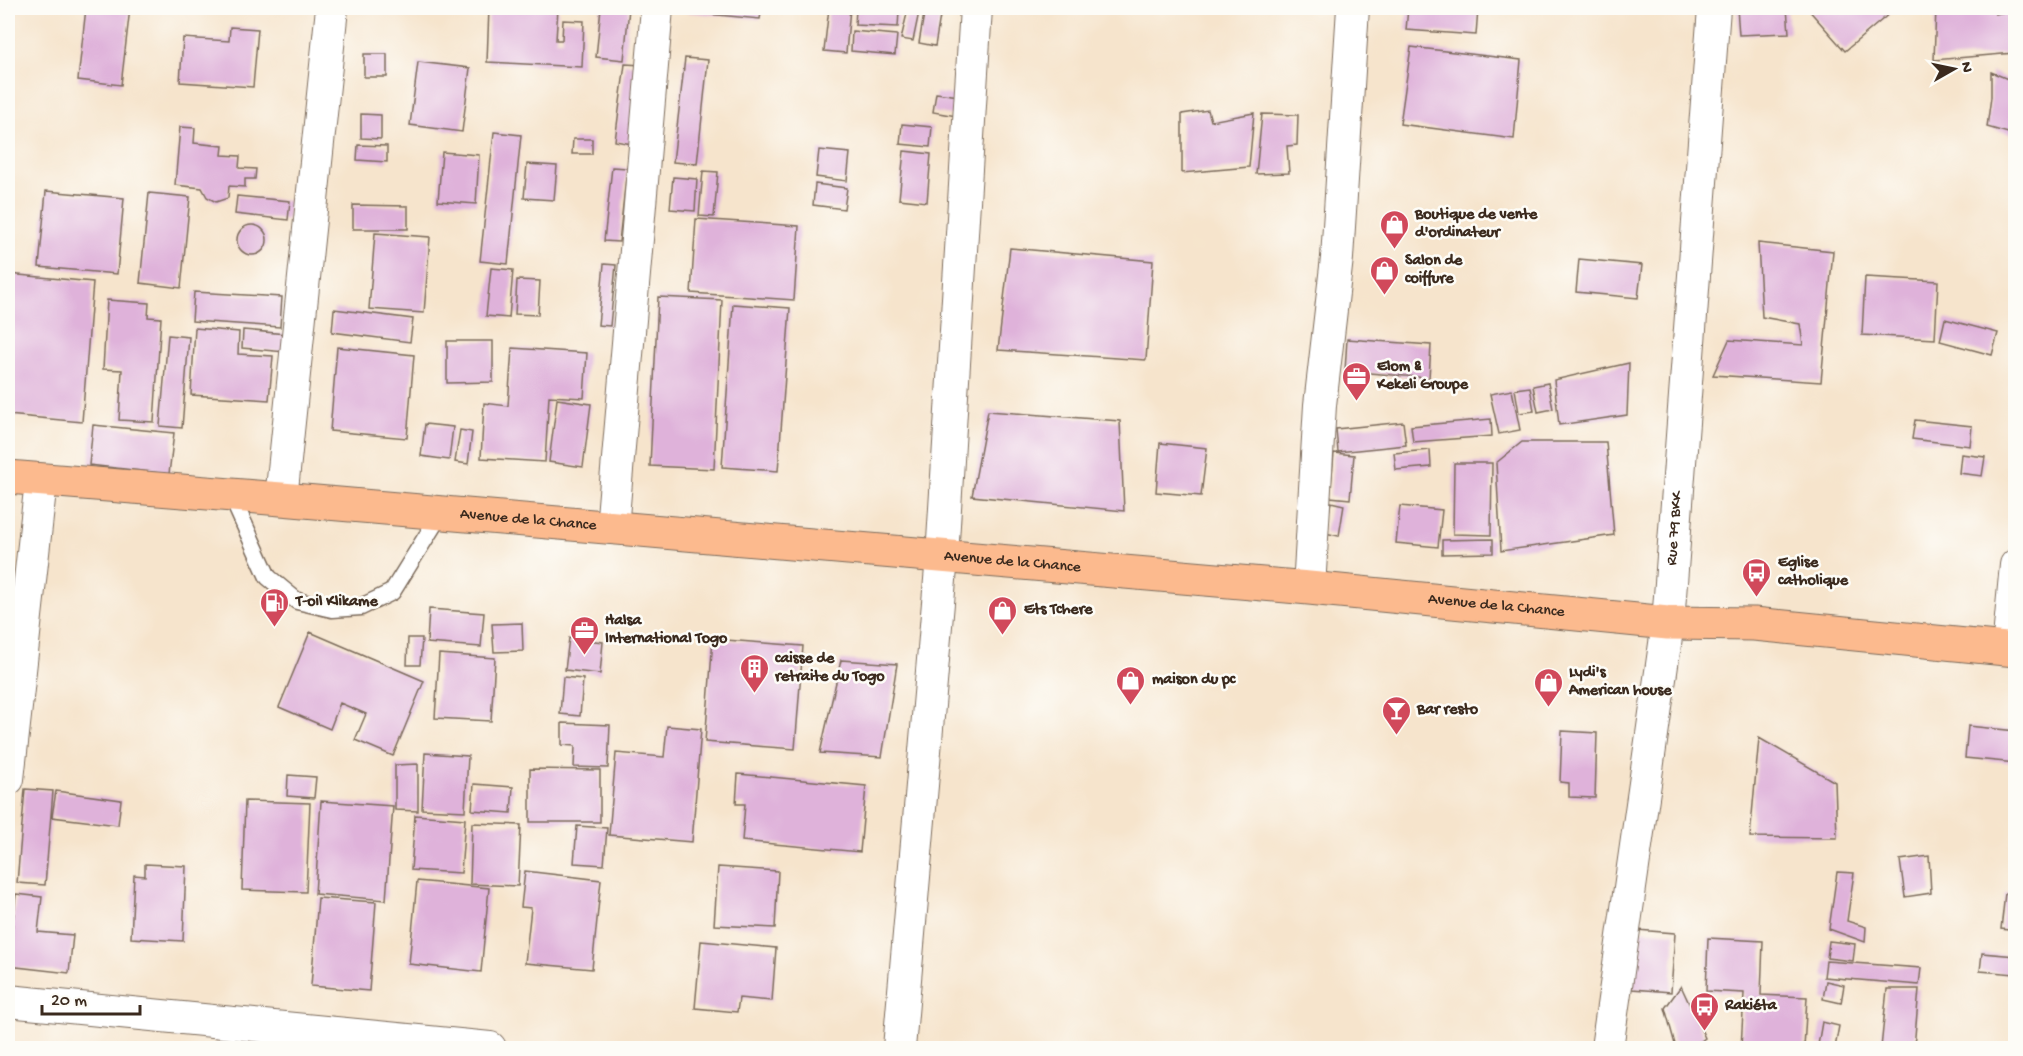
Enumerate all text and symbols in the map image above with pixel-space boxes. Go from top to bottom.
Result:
north arrow [1924,39,1984,99]
text: N [1955,61,1976,74]
place label: Boutique de vente d'ordinateur [1414,206,1538,243]
shop icon: Boutique de vente d'ordinateur [1378,208,1410,250]
place label: Salon de coiffure [1405,252,1463,289]
shop icon: Salon de coiffure [1368,254,1400,296]
place label: Elom & Kekeli Groupe [1376,358,1469,395]
office icon: Elom & Kekeli Groupe [1340,360,1372,402]
street label: Rue 79 BKK [1663,489,1687,566]
street label: Avenue de la Chance [459,505,598,536]
street label: Avenue de la Chance [943,547,1082,578]
place label: Eglise catholique [1778,554,1849,591]
bus stop icon: Eglise catholique [1741,556,1773,598]
fuel station icon: T-oil Klikame [259,586,291,628]
street label: Avenue de la Chance [1427,590,1566,622]
place label: T-oil Klikame [294,593,378,612]
shop icon: Ets Tchere [987,594,1019,636]
place label: Ets Tchere [1024,601,1093,620]
place label: Halsa International Togo [605,612,728,649]
office icon: Halsa International Togo [568,614,600,656]
place label: caisse de retraite du Togo [774,650,885,687]
building icon: caisse de retraite du Togo [738,652,770,694]
shop icon: maison du pc [1115,664,1147,706]
place label: Lydi's American house [1568,664,1672,701]
shop icon: Lydi's American house [1532,666,1564,708]
place label: maison du pc [1152,671,1237,690]
bar icon: Bar resto [1380,694,1412,736]
place label: Bar resto [1416,701,1479,720]
scale bar [42,978,140,1016]
bus stop icon: Rakiéta [1688,990,1720,1032]
text: 20 m [51,991,87,1012]
place label: Rakiéta [1724,997,1778,1016]

